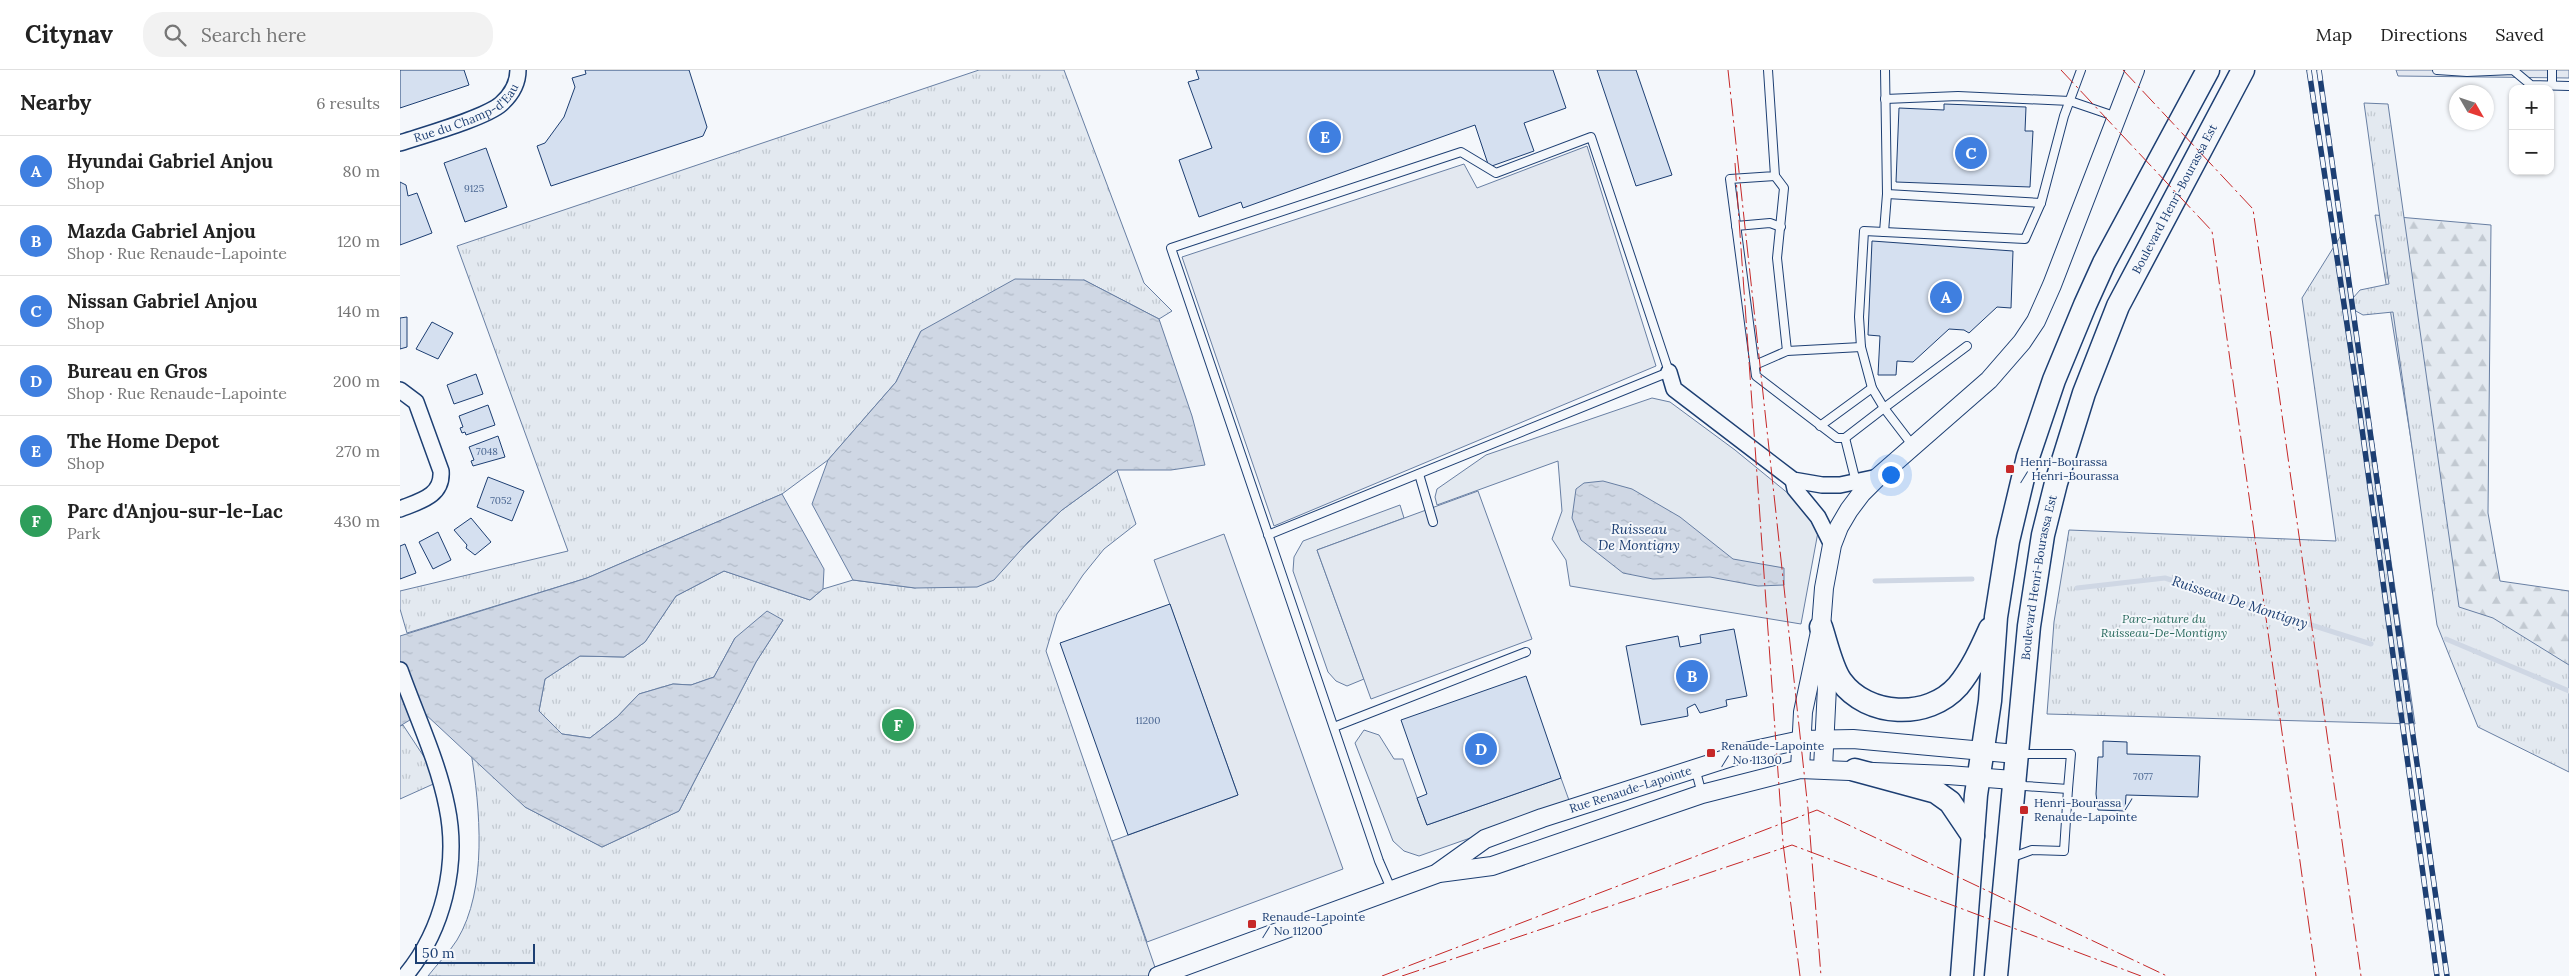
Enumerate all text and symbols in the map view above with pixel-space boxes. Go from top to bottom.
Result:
search box [143,12,493,57]
text: Citynav [25,19,113,50]
icon: search [161,21,189,49]
text: Search here [201,23,306,47]
text: Map [2316,23,2352,46]
text: Directions [2380,23,2467,46]
text: Saved [2495,23,2544,46]
street label: Rue du Champ-d'Eau [412,81,522,145]
north arrow [2449,85,2494,130]
map controls [2509,85,2554,175]
button: + [2509,85,2554,130]
text: Nearby [20,89,91,116]
text: 6 results [316,93,380,113]
pin: E [1309,118,1341,156]
street label: Boulevard Henri-Bourassa Est [2128,121,2220,276]
button: − [2509,130,2554,175]
pin: C [1955,134,1987,172]
text: Hyundai Gabriel Anjou [67,149,273,173]
text: A [31,161,41,181]
text: 80 m [343,161,380,181]
text: Shop [67,173,105,193]
house number: 9125 [464,182,484,195]
text: Mazda Gabriel Anjou [67,219,256,243]
text: B [31,231,41,251]
text: 120 m [337,231,380,251]
text: Shop · Rue Renaude-Lapointe [67,243,287,263]
pin: A [1930,278,1962,316]
text: Nissan Gabriel Anjou [67,289,258,313]
text: C [30,301,42,321]
text: 140 m [337,301,380,321]
text: Shop [67,313,105,333]
text: Bureau en Gros [67,359,208,383]
text: D [30,371,42,391]
text: 200 m [333,371,380,391]
text: Shop · Rue Renaude-Lapointe [67,383,287,403]
text: The Home Depot [67,429,219,453]
text: E [31,441,41,461]
text: 270 m [336,441,380,461]
house number: 7048 [476,445,498,458]
text: Shop [67,453,105,473]
place label: Henri-Bourassa / Henri-Bourassa [2020,454,2119,484]
your location [1878,462,1904,488]
marker: Henri-Bourassa / Henri-Bourassa [2004,463,2016,475]
street label: Boulevard Henri-Bourassa Est [2018,493,2060,661]
house number: 7052 [490,494,512,507]
text: Parc d'Anjou-sur-le-Lac [67,499,283,523]
text: F [31,511,41,531]
text: 430 m [334,511,380,531]
water label: Ruisseau De Montigny [1598,520,1680,554]
text: Park [67,523,100,543]
water label: Ruisseau De Montigny [2170,572,2310,632]
park label: Parc-nature du Ruisseau-De-Montigny [2101,611,2227,640]
pin: B [1676,657,1708,695]
pin: F [882,706,914,744]
house number: 11200 [1135,714,1161,727]
pin: D [1465,730,1497,768]
place label: Renaude-Lapointe / No 11300 [1721,738,1825,768]
marker: Renaude-Lapointe / No 11300 [1705,747,1717,759]
street label: Rue Renaude-Lapointe [1567,762,1694,816]
house number: 7077 [2133,770,2153,783]
place label: Henri-Bourassa / Renaude-Lapointe [2034,795,2138,824]
marker: Henri-Bourassa / Renaude-Lapointe [2018,804,2030,816]
place label: Renaude-Lapointe / No 11200 [1262,909,1366,939]
marker: Renaude-Lapointe / No 11200 [1246,918,1258,930]
scale bar [415,941,535,964]
text: 50 m [422,944,455,962]

